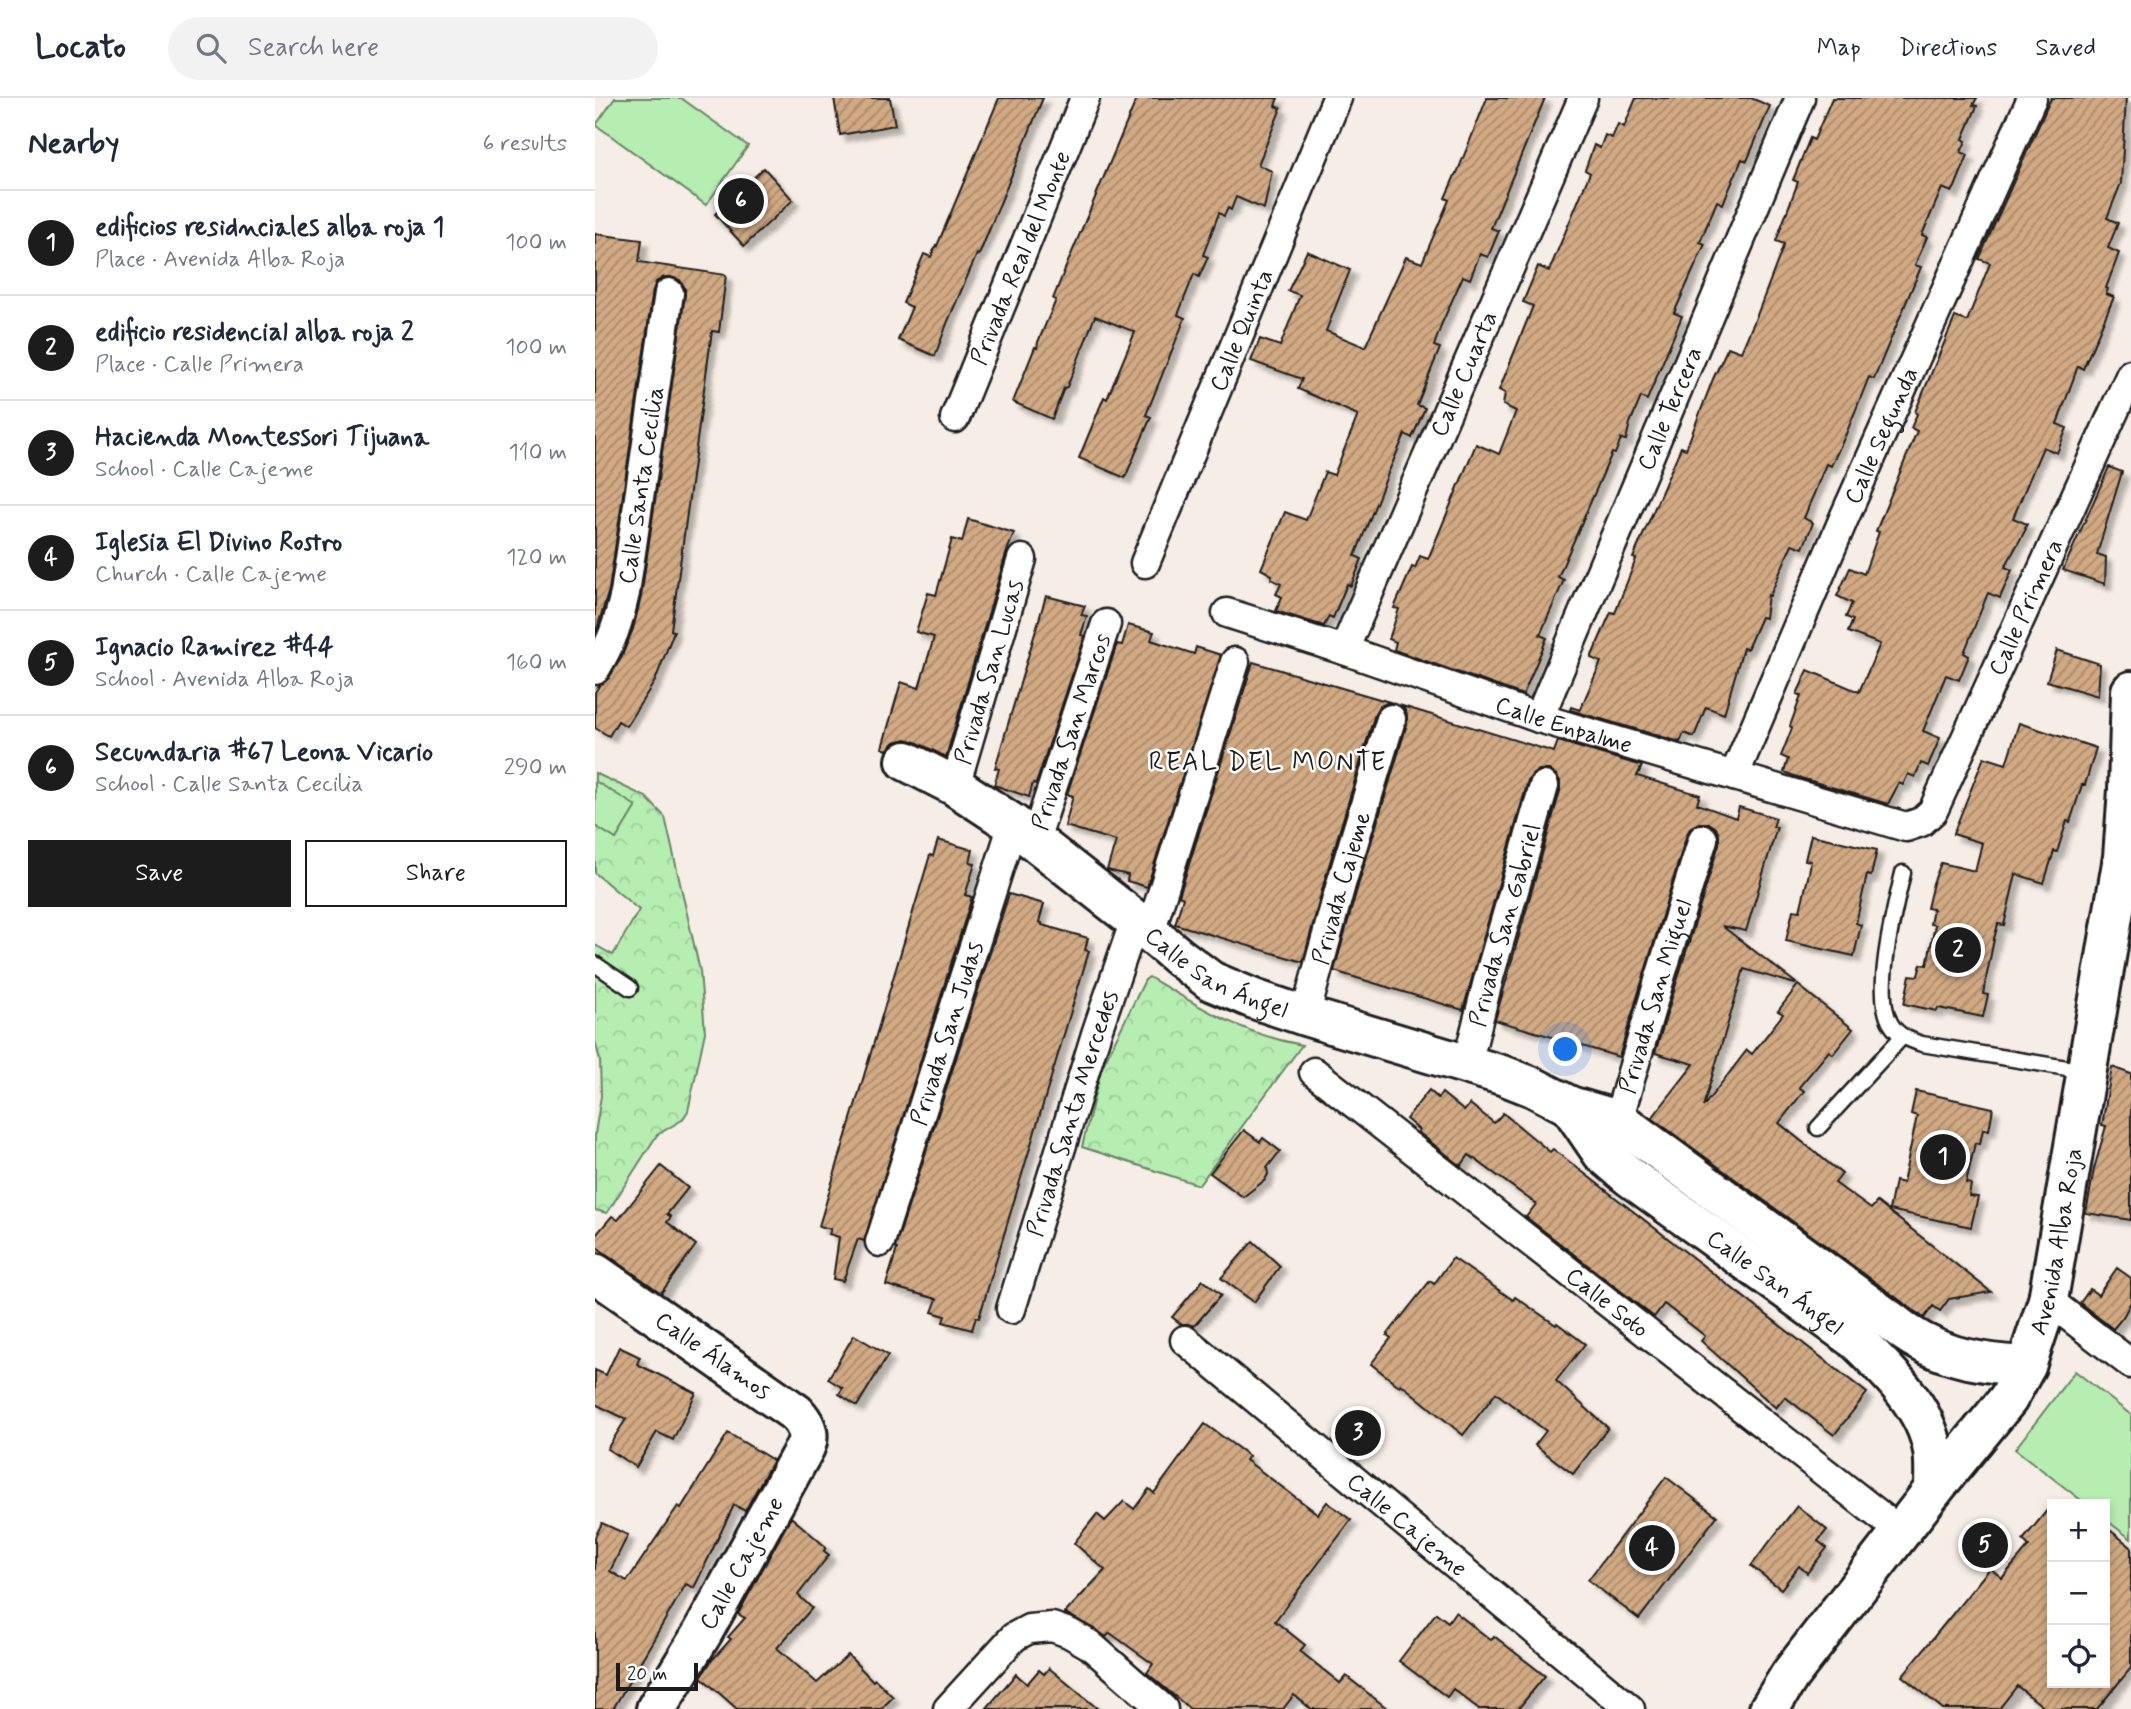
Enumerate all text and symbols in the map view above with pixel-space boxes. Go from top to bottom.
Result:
search box [168,17,658,80]
text: Locato [35,26,126,70]
icon: search [192,29,230,67]
text: Search here [248,31,379,65]
text: Map [1817,33,1861,64]
text: Directions [1899,33,1997,64]
text: Saved [2035,33,2096,64]
text: Nearby [28,124,119,163]
text: 6 results [483,129,567,159]
street label: Privada Real del Monte [964,147,1079,370]
pin: 6 [718,175,764,227]
text: edificios residnciales alba roja 1 [95,211,444,245]
text: 1 [46,228,56,258]
text: 100 m [505,228,567,258]
text: Place · Avenida Alba Roja [95,245,345,275]
street label: Calle Quinta [1204,265,1282,396]
street label: Calle Cuarta [1424,307,1506,442]
text: edificio residencial alba roja 2 [95,316,414,350]
text: 2 [45,333,57,363]
text: 100 m [505,333,567,363]
street label: Calle Tercera [1631,342,1710,475]
text: Place · Calle Primera [95,350,304,380]
street label: Calle Segunda [1838,363,1927,509]
street label: Calle Santa Cecilia [612,385,672,586]
text: Hacienda Montessori Tijuana [95,421,429,455]
text: 3 [46,438,56,468]
text: 110 m [508,438,567,468]
text: School · Calle Cajeme [95,455,314,485]
text: Iglesia El Divino Rostro [95,526,342,560]
street label: Calle Primera [1982,534,2071,681]
text: 4 [44,543,58,573]
text: 120 m [506,543,567,573]
text: Church · Calle Cajeme [95,560,327,590]
street label: Privada San Lucas [948,576,1032,768]
street label: Privada San Marcos [1025,629,1119,835]
text: Ignacio Ramirez #44 [95,631,333,665]
text: 5 [44,648,58,678]
text: 160 m [506,648,567,678]
text: School · Avenida Alba Roja [95,665,354,695]
street label: Calle Enpalme [1491,690,1636,762]
text: Secundaria #67 Leona Vicario [95,736,433,770]
district label: REAL DEL MONTE [1149,746,1387,780]
text: 6 [45,753,57,783]
text: 290 m [504,753,567,783]
text: School · Calle Santa Cecilia [95,770,363,800]
street label: Privada Cajeme [1306,808,1379,968]
street label: Privada San Gabriel [1463,820,1549,1030]
button: Save [28,840,291,907]
button: Share [305,840,567,907]
street label: Privada San Miguel [1613,896,1700,1098]
street label: Calle San Ángel [1138,921,1292,1026]
pin: 2 [1935,924,1981,976]
street label: Privada San Judas [904,938,992,1130]
street label: Privada Santa Mercedes [1020,987,1127,1241]
your location [1548,1032,1582,1066]
pin: 1 [1920,1131,1966,1183]
street label: Avenida Alba Roja [2023,1146,2090,1339]
street label: Calle San Ángel [1700,1223,1849,1343]
street label: Calle Soto [1559,1261,1655,1346]
street label: Calle Álamos [648,1305,776,1408]
pin: 3 [1335,1407,1381,1459]
street label: Calle Cajeme [1340,1467,1473,1585]
street label: Calle Cajeme [693,1492,792,1636]
map controls [2047,1499,2110,1688]
button: + [2047,1499,2110,1562]
pin: 5 [1962,1519,2008,1571]
pin: 4 [1629,1522,1675,1574]
button: − [2047,1562,2110,1625]
button: locate [2047,1625,2110,1688]
scale bar [616,1660,698,1692]
text: 20 m [627,1662,667,1687]

